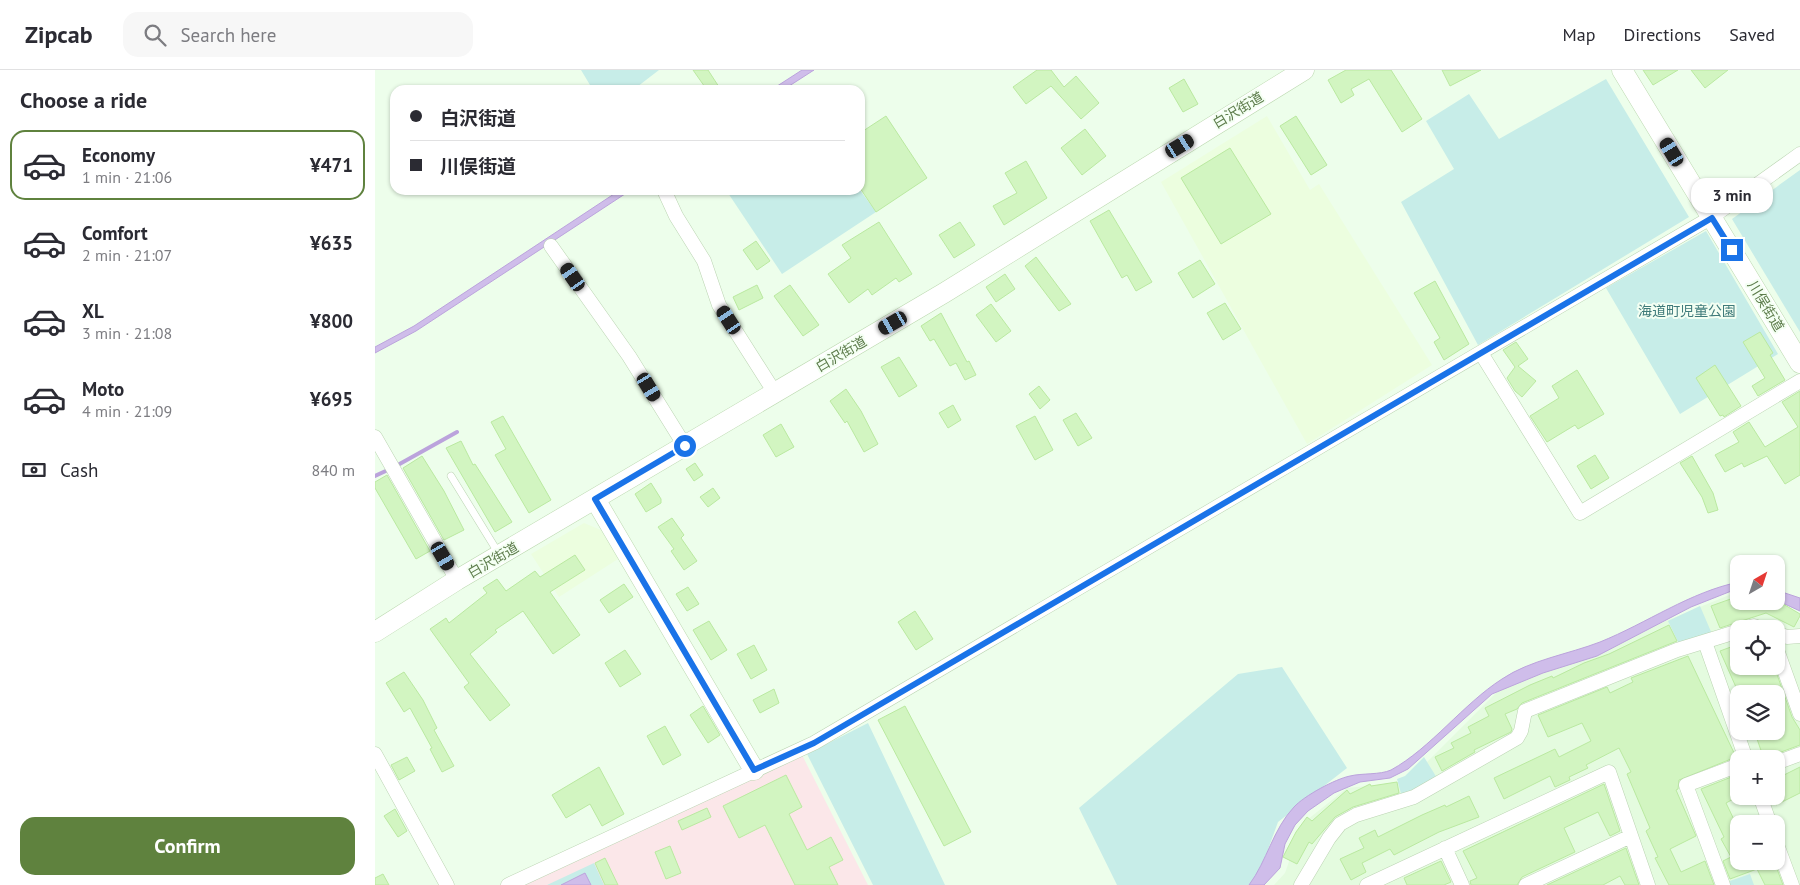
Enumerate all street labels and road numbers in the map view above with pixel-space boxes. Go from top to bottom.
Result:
street label: 白沢街道 [1209,88,1267,132]
street label: 川俣街道 [1744,277,1788,335]
street label: 白沢街道 [812,332,870,376]
street label: 白沢街道 [464,538,522,582]

